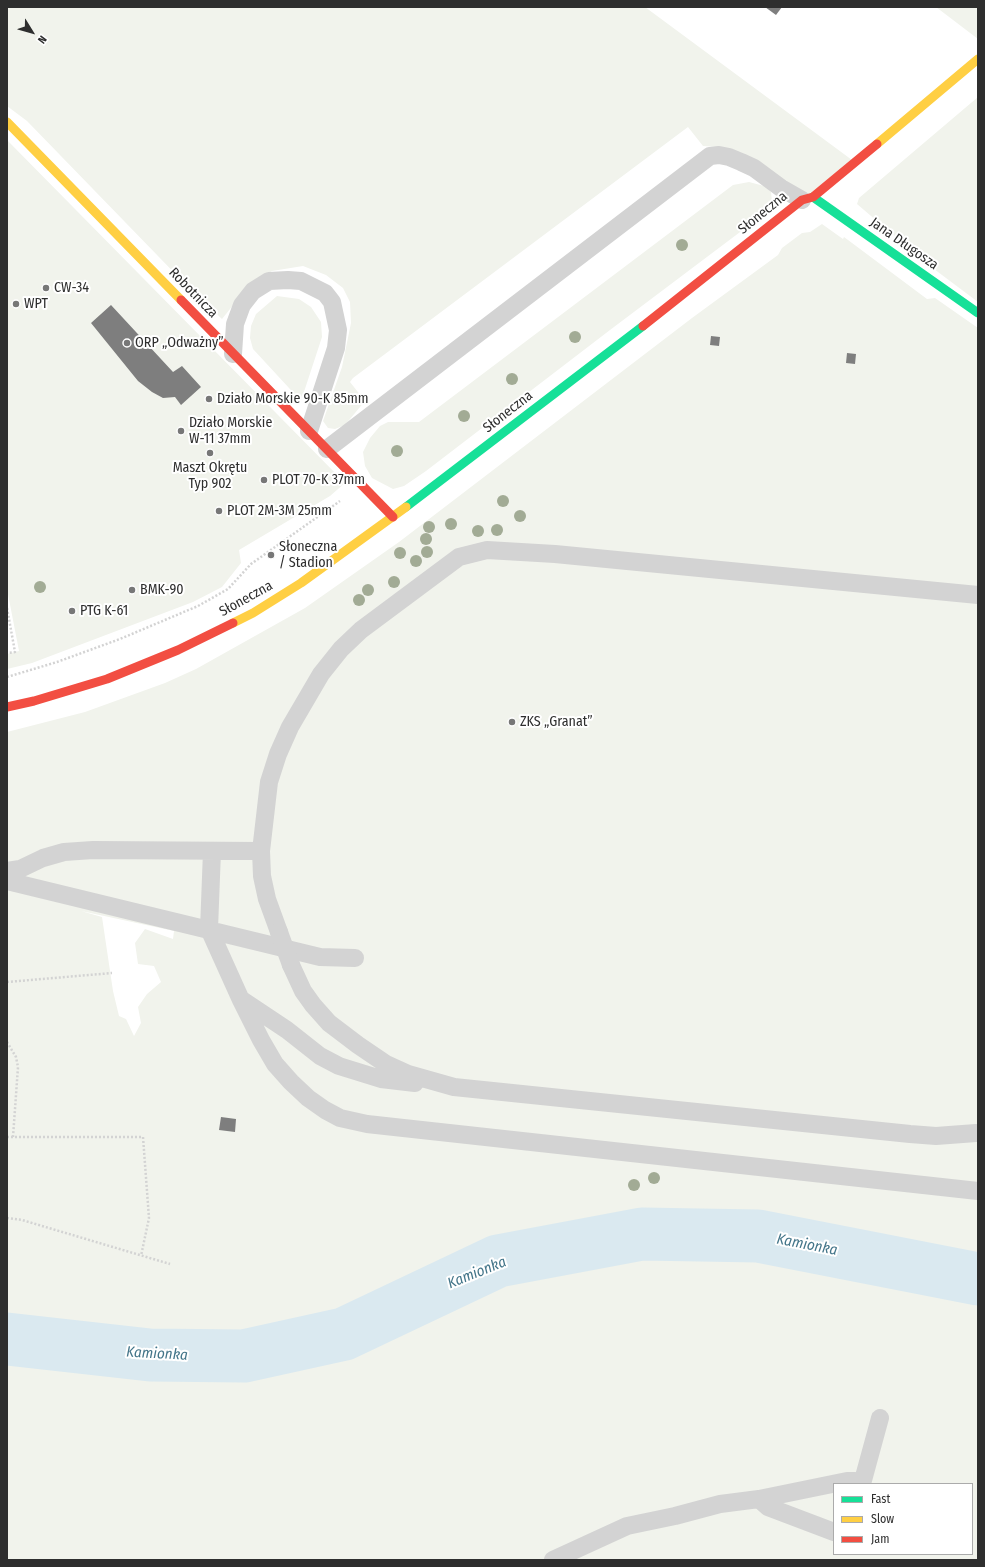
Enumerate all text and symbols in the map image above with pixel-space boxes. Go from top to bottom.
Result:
north arrow [12,12,52,52]
text: N [35,33,49,46]
street label: Słoneczna [735,188,791,238]
street label: Jana Długosza [867,214,941,274]
street label: Robotnicza [165,264,221,322]
place label: CW-34 [54,280,89,296]
marker: CW-34 [41,283,51,293]
place label: WPT [24,296,48,312]
marker: WPT [11,299,21,309]
place label: ORP „Odważny” [135,335,224,351]
marker: ORP „Odważny” [122,338,132,348]
street label: Słoneczna [480,387,536,437]
place label: Działo Morskie 90-K 85mm [217,391,369,407]
marker: Działo Morskie 90-K 85mm [204,394,214,404]
place label: Działo Morskie W-11 37mm [189,415,272,448]
marker: Działo Morskie W-11 37mm [176,426,186,436]
marker: Maszt Okrętu Typ 902 [205,448,215,458]
place label: Maszt Okrętu Typ 902 [173,460,247,492]
place label: PLOT 70-K 37mm [272,472,365,488]
marker: PLOT 70-K 37mm [259,475,269,485]
place label: PLOT 2M-3M 25mm [227,503,332,519]
marker: PLOT 2M-3M 25mm [214,506,224,516]
place label: Słoneczna / Stadion [279,539,337,572]
marker: Słoneczna / Stadion [266,550,276,560]
street label: Słoneczna [216,578,276,620]
place label: BMK-90 [140,582,184,598]
marker: BMK-90 [127,585,137,595]
place label: PTG K-61 [80,603,128,619]
marker: PTG K-61 [67,606,77,616]
place label: ZKS „Granat” [520,714,593,730]
marker: ZKS „Granat” [507,717,517,727]
water label: Kamionka [775,1230,839,1260]
water label: Kamionka [445,1253,509,1293]
water label: Kamionka [126,1343,188,1365]
legend [833,1483,973,1555]
text: Fast [871,1492,890,1506]
text: Slow [871,1512,894,1526]
text: Jam [871,1532,889,1546]

